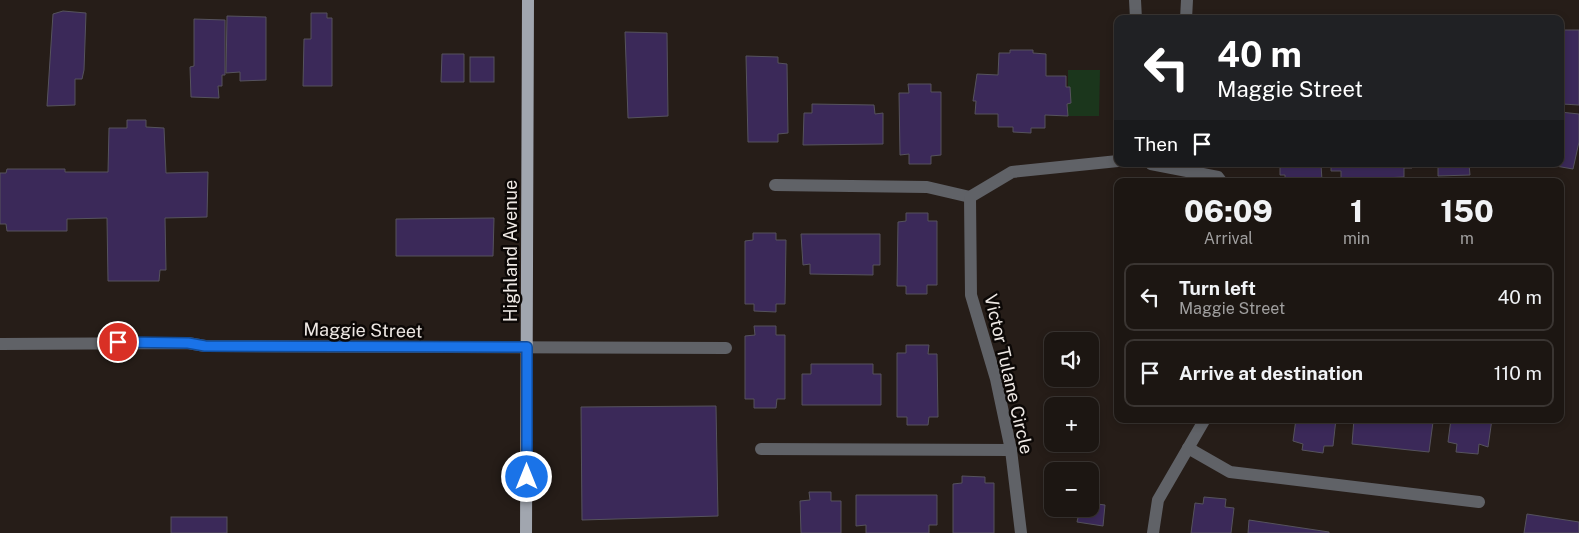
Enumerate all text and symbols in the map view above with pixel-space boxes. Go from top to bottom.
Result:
text: 40 m [1217,34,1302,75]
icon: left [1134,35,1199,100]
text: Maggie Street [1217,76,1363,102]
icon: arrive [1188,130,1216,158]
text: Then [1134,133,1178,155]
street label: Highland Avenue [500,180,521,322]
text: 06:09 [1184,193,1273,229]
text: 1 [1350,193,1363,229]
text: 150 [1440,193,1494,229]
text: Arrival [1204,229,1253,248]
text: min [1343,229,1370,248]
text: m [1460,229,1474,248]
text: Turn left [1179,277,1256,299]
icon: left [1136,283,1164,311]
text: 40 m [1497,286,1542,308]
street label: Victor Tulane Circle [980,292,1038,456]
text: Maggie Street [1179,299,1285,318]
street label: Maggie Street [303,318,423,342]
pin [97,321,139,363]
icon: arrive [104,328,132,356]
map controls [1044,332,1099,517]
button: sound [1044,332,1099,387]
icon: arrive [1136,359,1164,387]
text: Arrive at destination [1179,362,1363,384]
text: 110 m [1494,362,1542,384]
button: + [1044,397,1099,452]
position arrow [500,450,552,502]
button: − [1044,462,1099,517]

